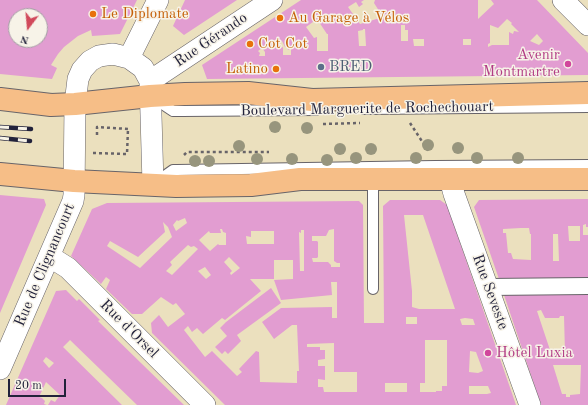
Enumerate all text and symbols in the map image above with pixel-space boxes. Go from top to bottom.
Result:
place label: Le Diplomate [101,5,189,23]
north arrow [8,8,48,48]
marker: Le Diplomate [88,9,98,19]
street label: Rue Gérando [171,9,251,71]
place label: Au Garage à Vélos [288,9,409,27]
marker: Au Garage à Vélos [275,13,285,23]
text: N [19,33,30,45]
place label: Cot Cot [258,35,308,53]
marker: Cot Cot [245,39,255,49]
place label: Avenir Montmartre [483,46,560,81]
place label: BRED [329,58,372,76]
marker: Avenir Montmartre [563,59,573,69]
place label: Latino [226,60,268,78]
marker: BRED [316,62,326,72]
marker: Latino [271,64,281,74]
street label: Boulevard Marguerite de Rochechouart [240,98,494,120]
street label: Rue de Clignancourt [11,201,79,329]
street label: Rue Seveste [468,252,512,332]
street label: Rue d'Orsel [96,296,162,362]
place label: Hôtel Luxia [496,344,573,362]
marker: Hôtel Luxia [483,348,493,358]
scale bar [10,371,68,397]
text: 20 m [15,380,42,392]

